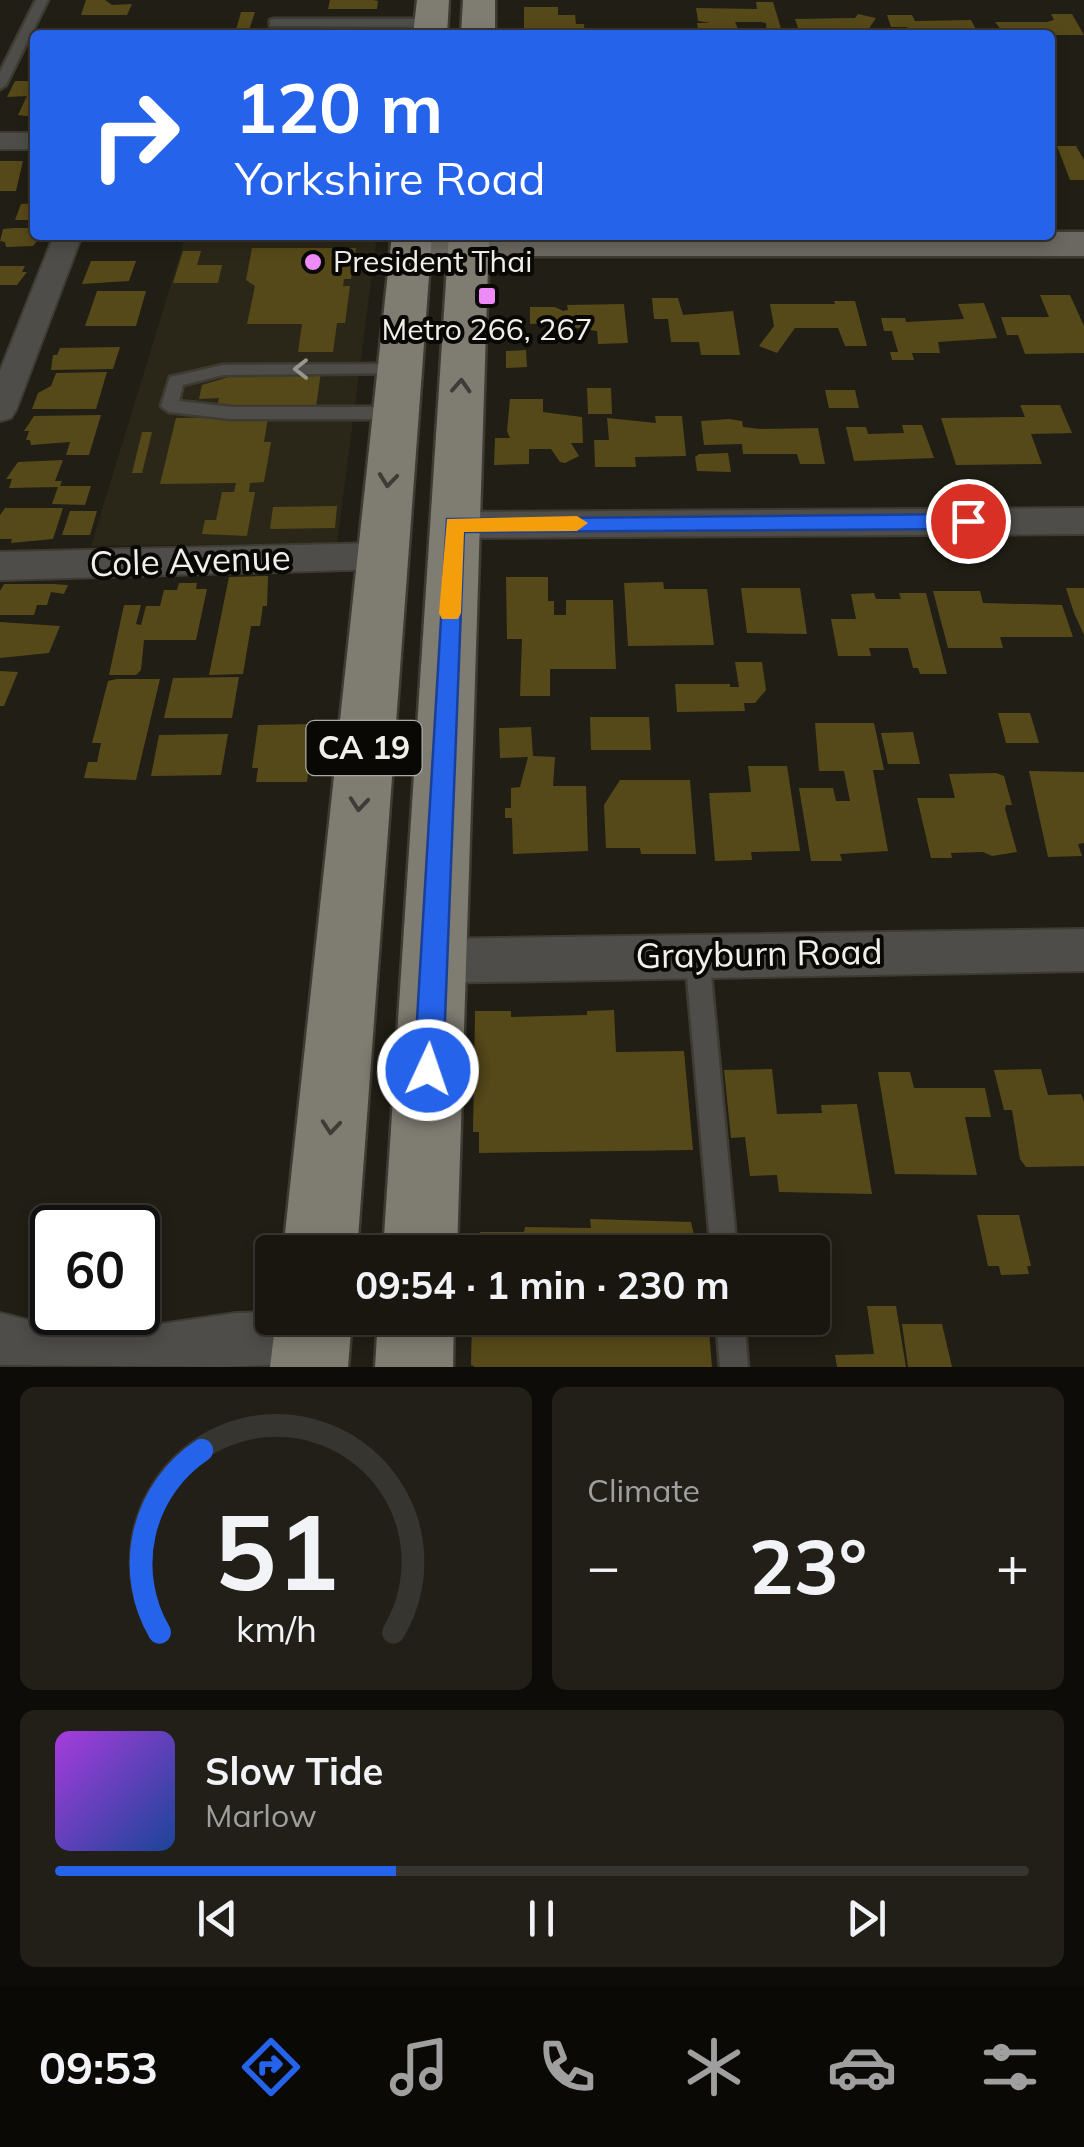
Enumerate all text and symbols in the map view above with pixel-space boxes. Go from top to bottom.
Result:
text: 120 m [235,63,443,151]
icon: right [70,70,200,200]
text: Yorkshire Road [235,150,546,206]
place label: President Thai [333,242,532,280]
marker: President Thai [302,251,324,273]
marker: Metro 266, 267 [476,285,498,307]
place label: Metro 266, 267 [382,310,592,348]
one-way arrow [293,358,308,380]
one-way arrow [450,378,471,394]
one-way arrow [378,472,399,488]
pin [926,479,1011,564]
icon: arrive [941,494,996,549]
street label: Cole Avenue [89,535,291,585]
road number: CA 19 [306,721,422,775]
one-way arrow [349,796,371,812]
street label: Grayburn Road [635,929,883,977]
position arrow [376,1018,480,1122]
one-way arrow [321,1120,343,1136]
speed limit sign: 60 [30,1205,160,1335]
text: 09:54 · 1 min · 230 m [355,1261,730,1309]
text: Climate [587,1470,700,1510]
text: 51 [214,1485,338,1616]
text: 23° [749,1519,867,1613]
text: − [587,1531,620,1600]
text: + [996,1531,1029,1600]
text: km/h [236,1606,316,1651]
text: Slow Tide [205,1747,383,1795]
text: Marlow [205,1795,317,1835]
icon: previous [190,1891,245,1946]
icon: pause [514,1891,569,1946]
icon: next [839,1891,894,1946]
icon: directions [236,2032,306,2102]
icon: music [384,2032,454,2102]
icon: phone [532,2032,602,2102]
icon: climate [679,2032,749,2102]
icon: car [827,2032,897,2102]
icon: filters [975,2032,1045,2102]
text: 09:53 [39,2039,158,2095]

